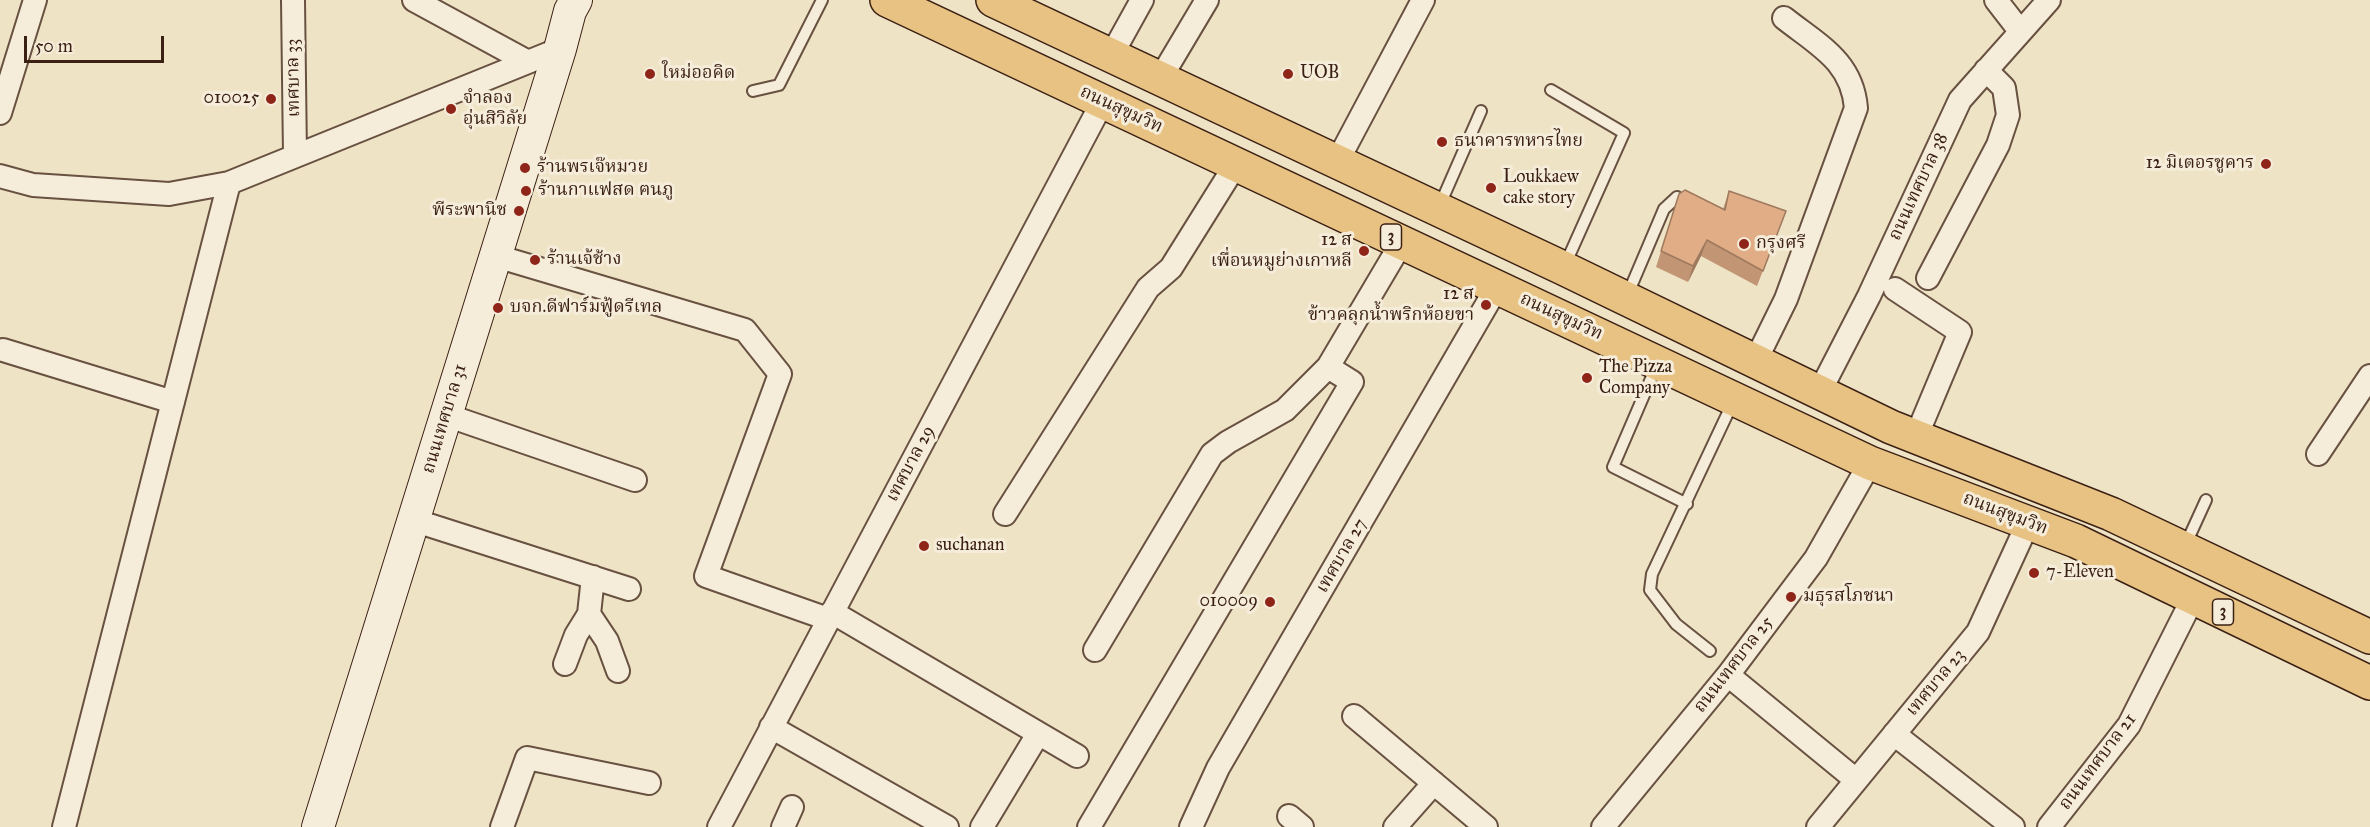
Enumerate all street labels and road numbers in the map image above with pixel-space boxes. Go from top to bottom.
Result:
street label: เทศบาล 33 [283,38,305,118]
street label: ถนนสุขุมวิท [1076,81,1166,139]
street label: ถนนเทศบาล 38 [1885,130,1953,244]
road number: 3 [1380,224,1402,250]
street label: ถนนสุขุมวิท [1516,288,1606,346]
street label: ถนนเทศบาล 31 [418,362,472,476]
street label: เทศบาล 29 [882,422,940,506]
street label: ถนนสุขุมวิท [1960,488,2050,540]
street label: เทศบาล 27 [1312,515,1372,597]
road number: 3 [2212,599,2234,625]
street label: ถนนเทศบาล 25 [1690,613,1778,717]
street label: เทศบาล 23 [1902,645,1970,721]
street label: ถนนเทศบาล 21 [2055,710,2141,814]

